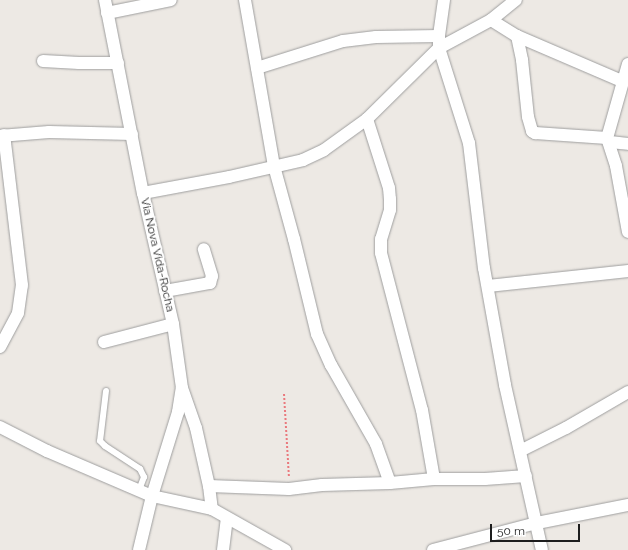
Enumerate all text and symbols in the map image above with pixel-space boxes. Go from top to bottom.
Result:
street label: Via Nova Vida-Rocha [137,196,177,314]
scale bar [492,516,582,542]
text: 50 m [497,524,525,538]

